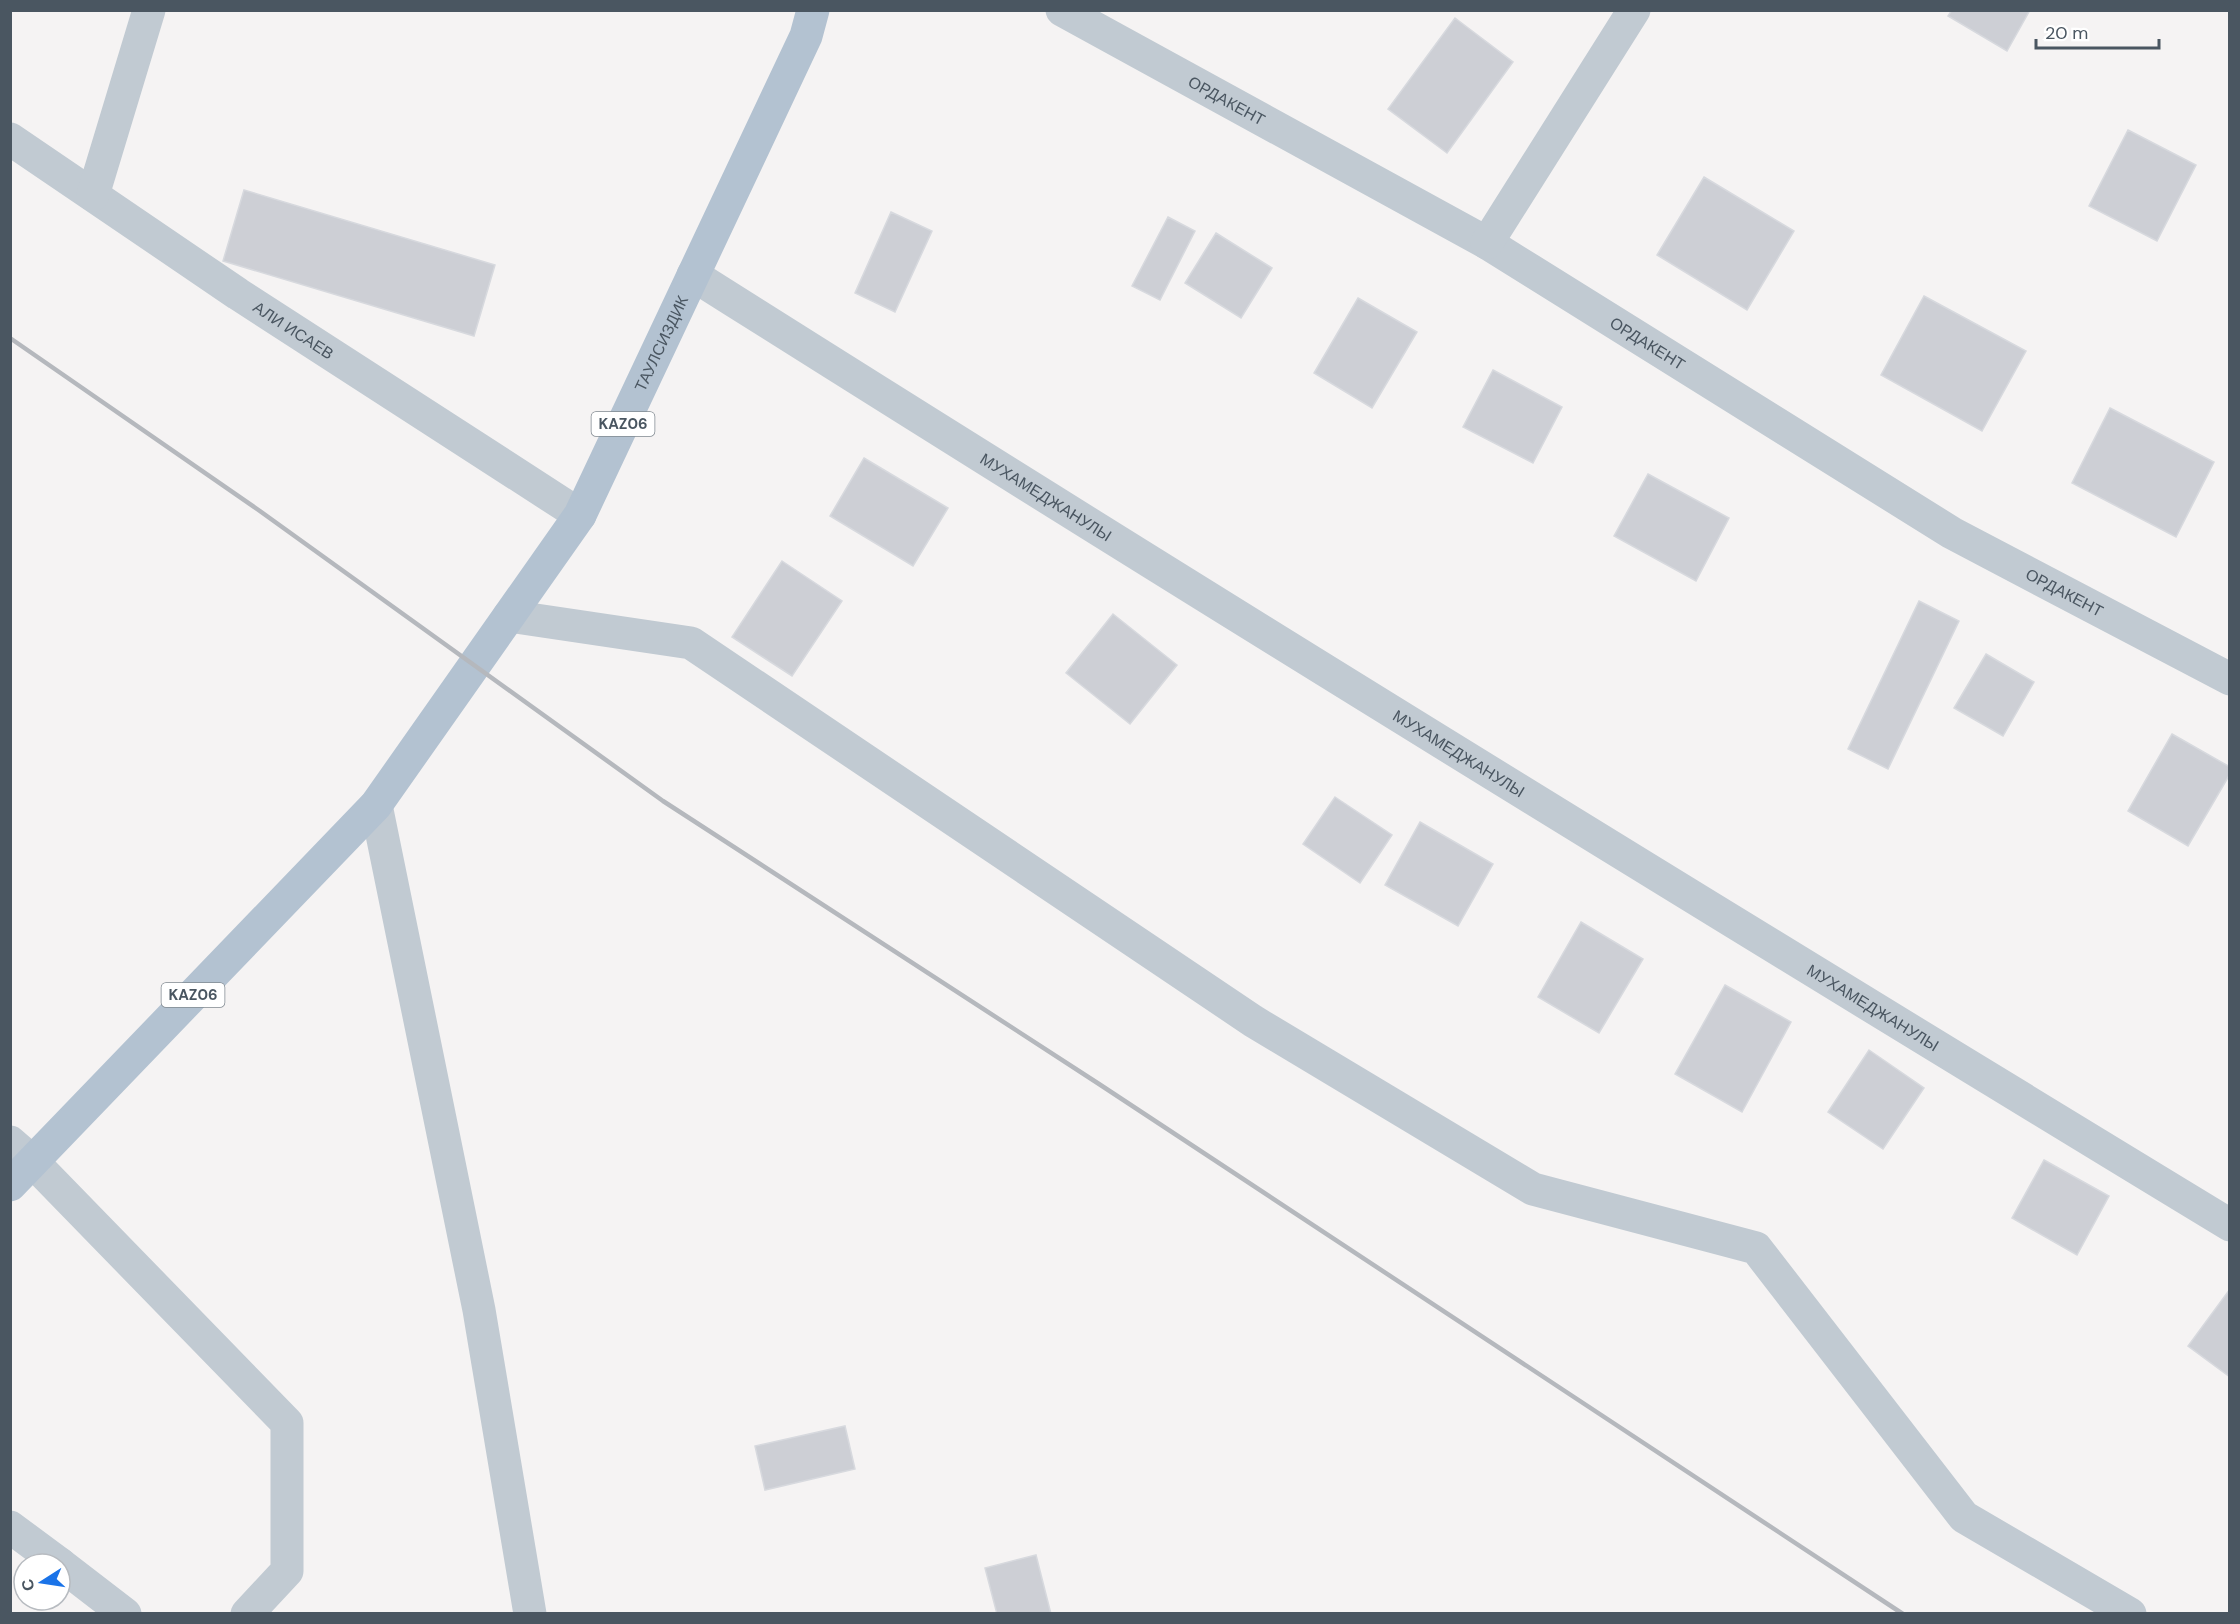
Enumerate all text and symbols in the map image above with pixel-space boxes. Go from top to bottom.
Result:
scale bar [2036,12,2159,50]
text: 20 m [2045,21,2088,45]
street label: ОРДАКЕНТ [1184,71,1269,131]
street label: ТАУЛСИЗДИК [630,292,693,395]
street label: АЛИ ИСАЕВ [249,297,338,364]
street label: ОРДАКЕНТ [1606,312,1689,375]
road number: KAZ06 [592,412,654,436]
street label: МУХАМЕДЖАНУЛЫ [976,448,1115,546]
street label: ОРДАКЕНТ [2022,564,2107,622]
street label: МУХАМЕДЖАНУЛЫ [1389,705,1528,802]
street label: МУХАМЕДЖАНУЛЫ [1803,960,1943,1056]
road number: KAZ06 [162,983,224,1007]
north arrow [12,1552,72,1612]
text: С [16,1577,39,1593]

